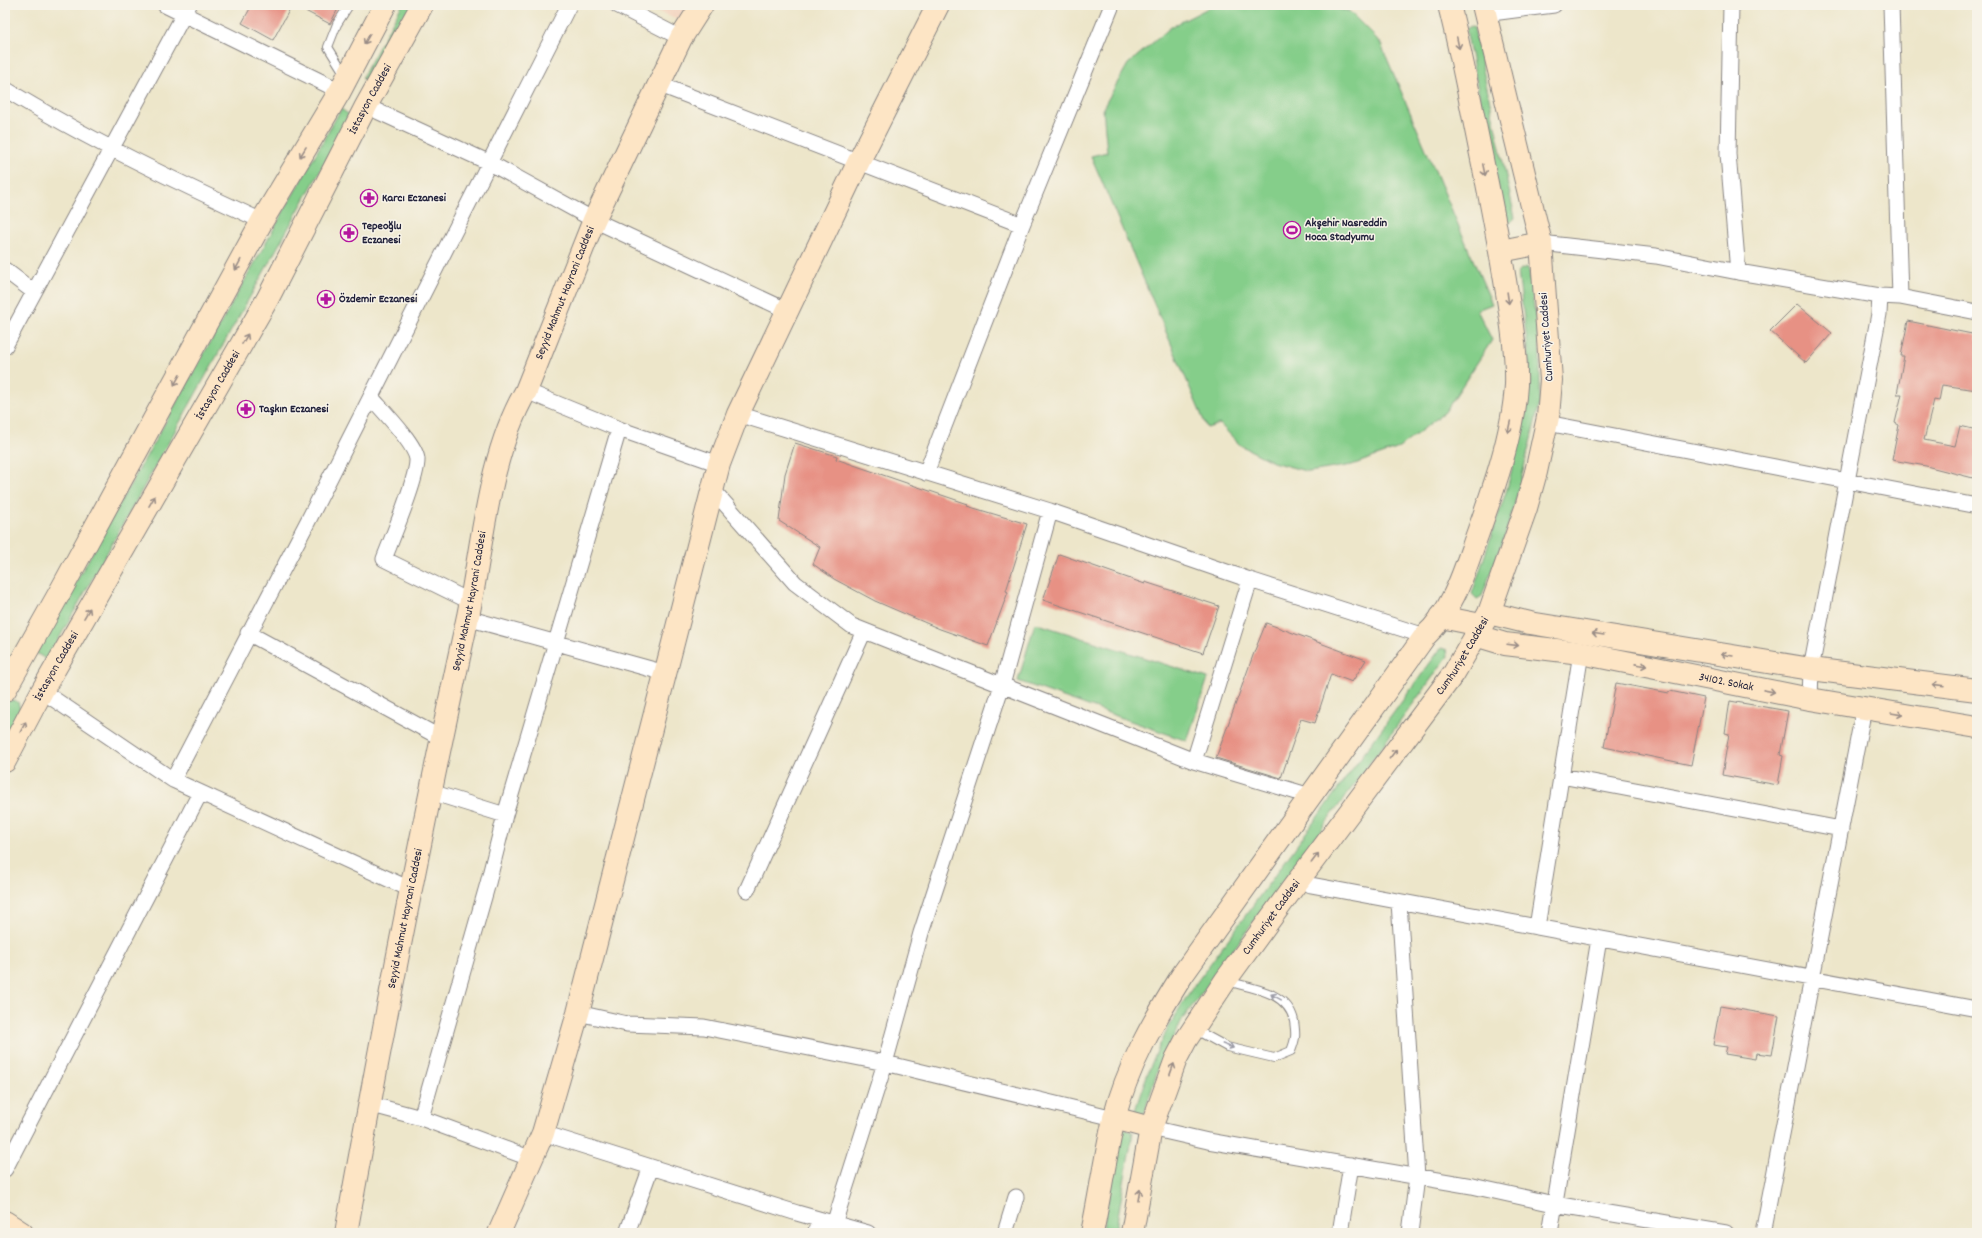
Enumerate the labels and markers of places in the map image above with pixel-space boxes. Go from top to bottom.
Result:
pharmacy icon: Karcı Eczanesi [359,188,379,208]
place label: Karcı Eczanesi [382,190,447,207]
place label: Akşehir Nasreddin Hoca Stadyumu [1305,215,1388,246]
place label: Tepeoğlu Eczanesi [362,218,402,249]
sports icon: Akşehir Nasreddin Hoca Stadyumu [1282,220,1302,240]
pharmacy icon: Tepeoğlu Eczanesi [339,223,359,243]
pharmacy icon: Özdemir Eczanesi [316,289,336,309]
place label: Özdemir Eczanesi [339,291,418,308]
pharmacy icon: Taşkın Eczanesi [236,399,256,419]
place label: Taşkın Eczanesi [259,401,329,418]

